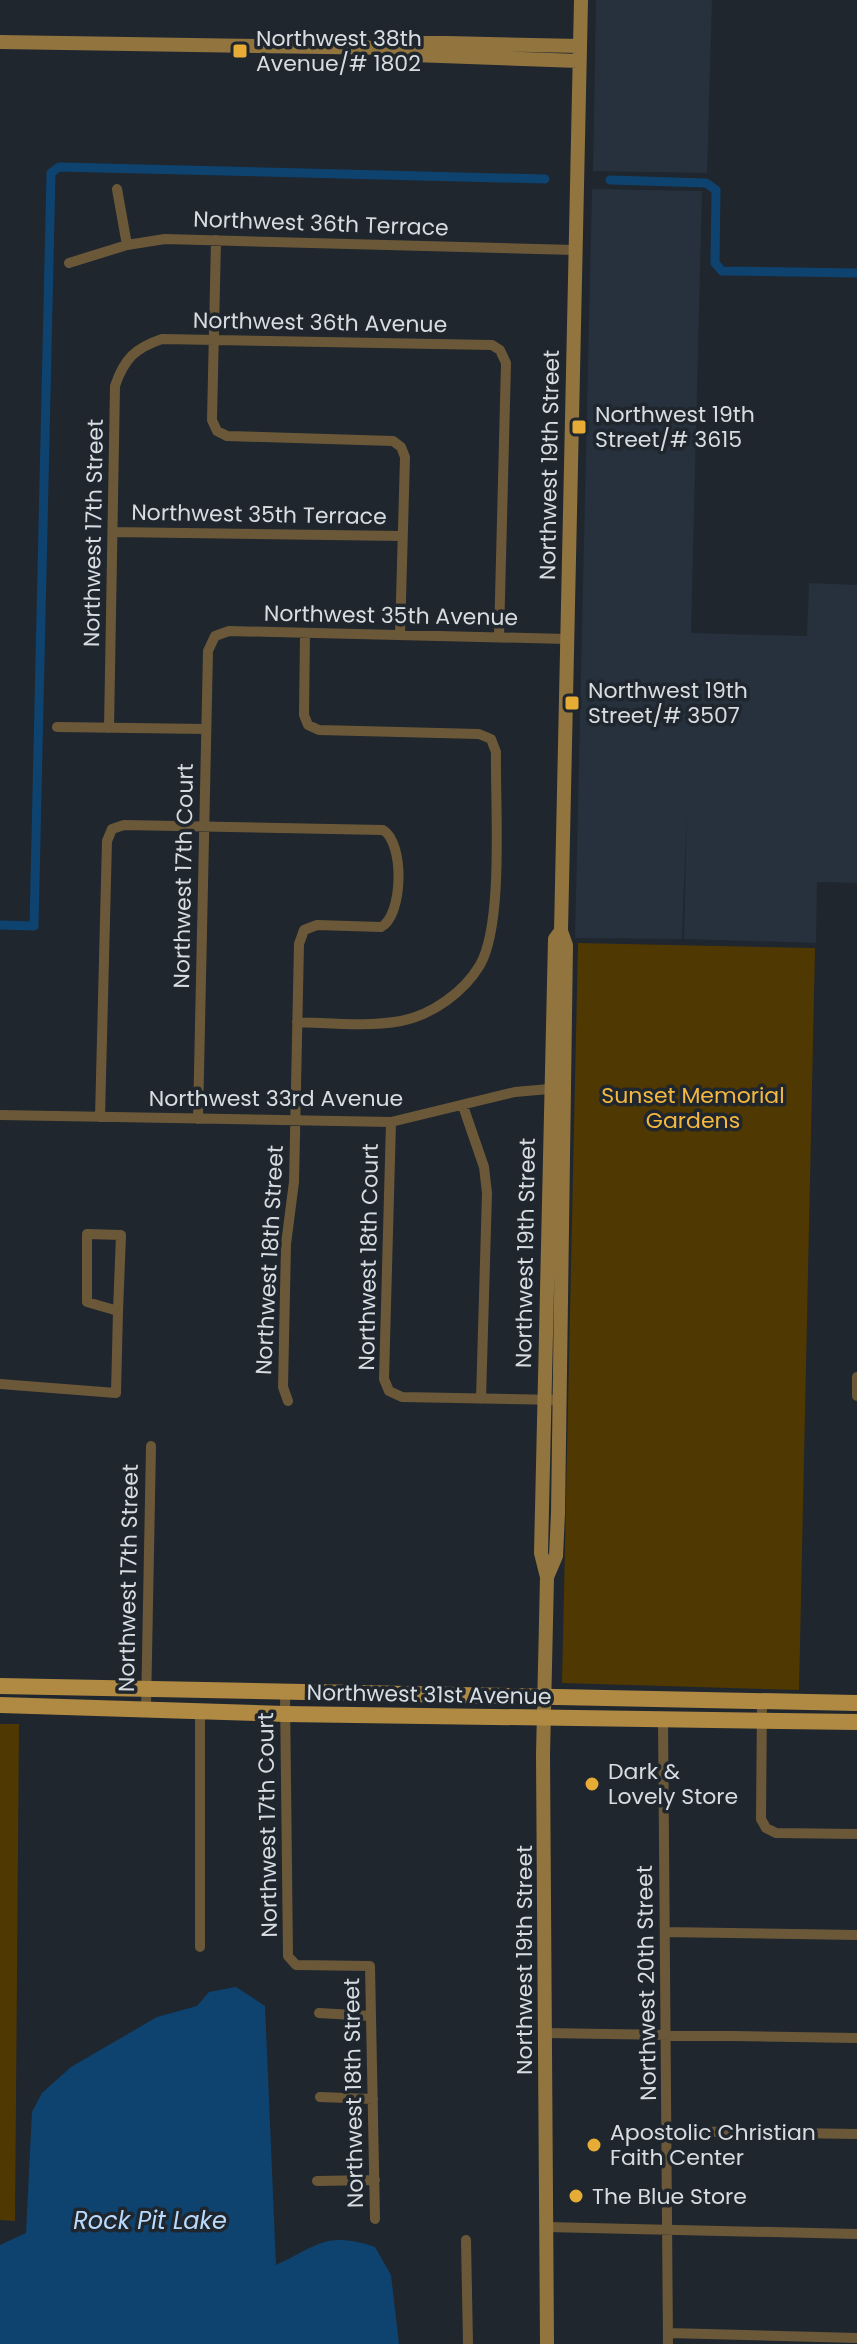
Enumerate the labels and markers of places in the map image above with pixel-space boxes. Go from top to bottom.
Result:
place label: Northwest 38th Avenue/# 1802 [256,23,422,79]
marker: Northwest 38th Avenue/# 1802 [231,42,249,60]
place label: Northwest 19th Street/# 3615 [595,399,755,455]
marker: Northwest 19th Street/# 3615 [570,418,588,436]
place label: Northwest 19th Street/# 3507 [588,675,748,731]
marker: Northwest 19th Street/# 3507 [563,694,581,712]
place label: Dark & Lovely Store [608,1756,738,1812]
marker: Dark & Lovely Store [583,1775,601,1793]
place label: Apostolic Christian Faith Center [610,2117,816,2173]
marker: Apostolic Christian Faith Center [585,2136,603,2154]
place label: The Blue Store [592,2181,747,2212]
marker: The Blue Store [567,2187,585,2205]

